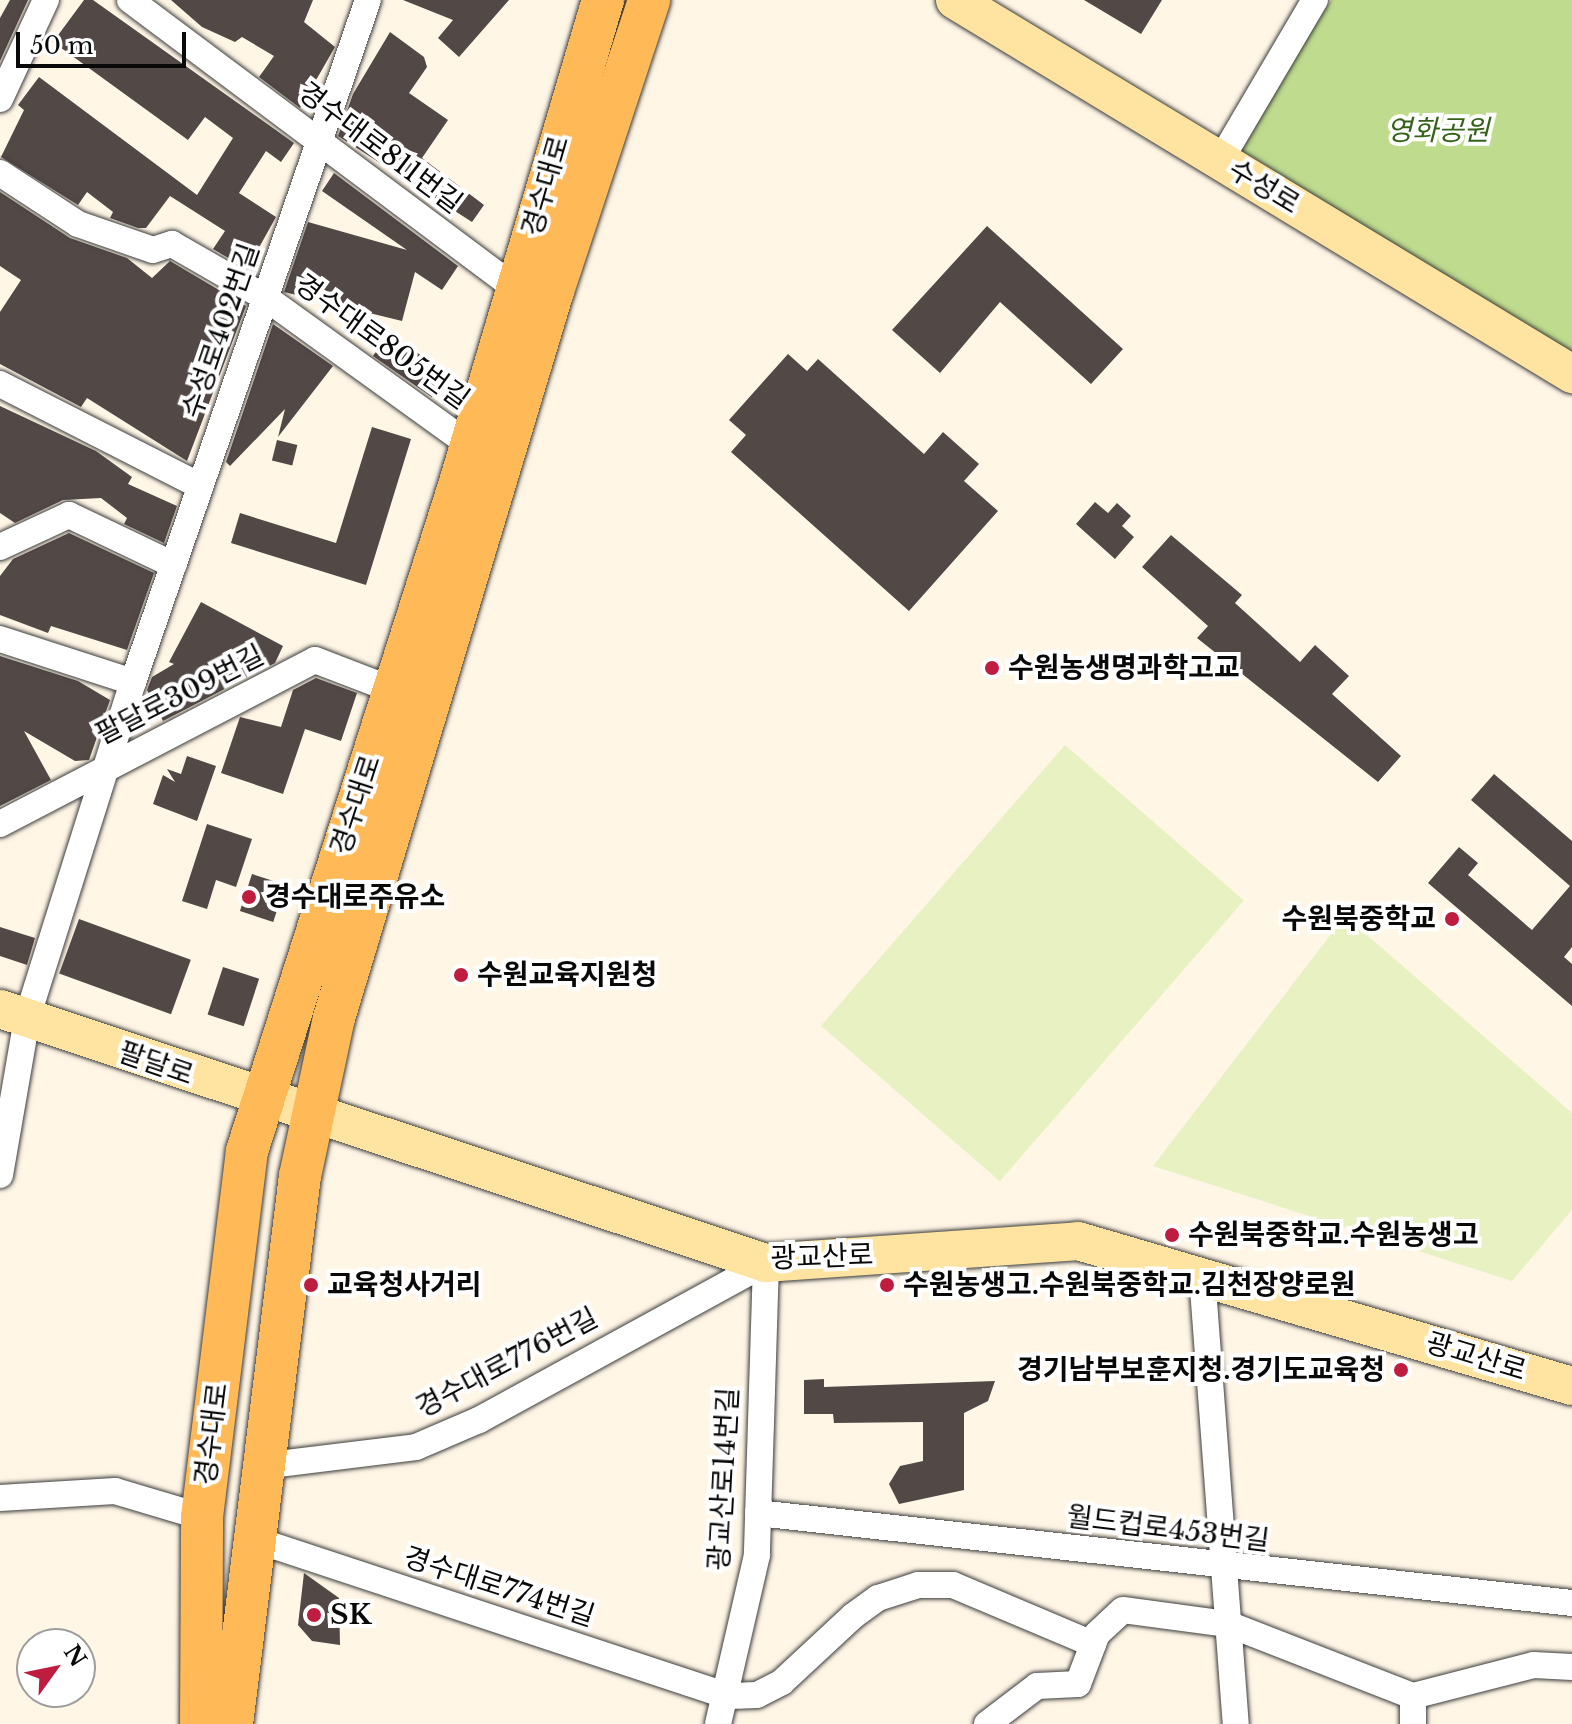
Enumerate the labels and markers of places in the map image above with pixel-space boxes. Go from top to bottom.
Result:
place label: 수원농생명과학고교 [1008,651,1240,685]
marker: 수원농생명과학고교 [983,659,1001,677]
place label: 경수대로주유소 [265,880,445,914]
marker: 경수대로주유소 [240,888,258,906]
place label: 수원북중학교 [1281,902,1436,936]
marker: 수원북중학교 [1443,910,1461,928]
place label: 수원교육지원청 [477,958,657,992]
marker: 수원교육지원청 [452,966,470,984]
place label: 수원북중학교.수원농생고 [1188,1218,1479,1252]
marker: 수원북중학교.수원농생고 [1163,1226,1181,1244]
place label: 교육청사거리 [327,1268,482,1302]
place label: 수원농생고.수원북중학교.김천장양로원 [903,1268,1355,1302]
marker: 교육청사거리 [302,1276,320,1294]
marker: 수원농생고.수원북중학교.김천장양로원 [878,1276,896,1294]
place label: 경기남부보훈지청.경기도교육청 [1017,1353,1385,1387]
marker: 경기남부보훈지청.경기도교육청 [1392,1361,1410,1379]
place label: SK [330,1598,372,1632]
marker: SK [305,1606,323,1624]

